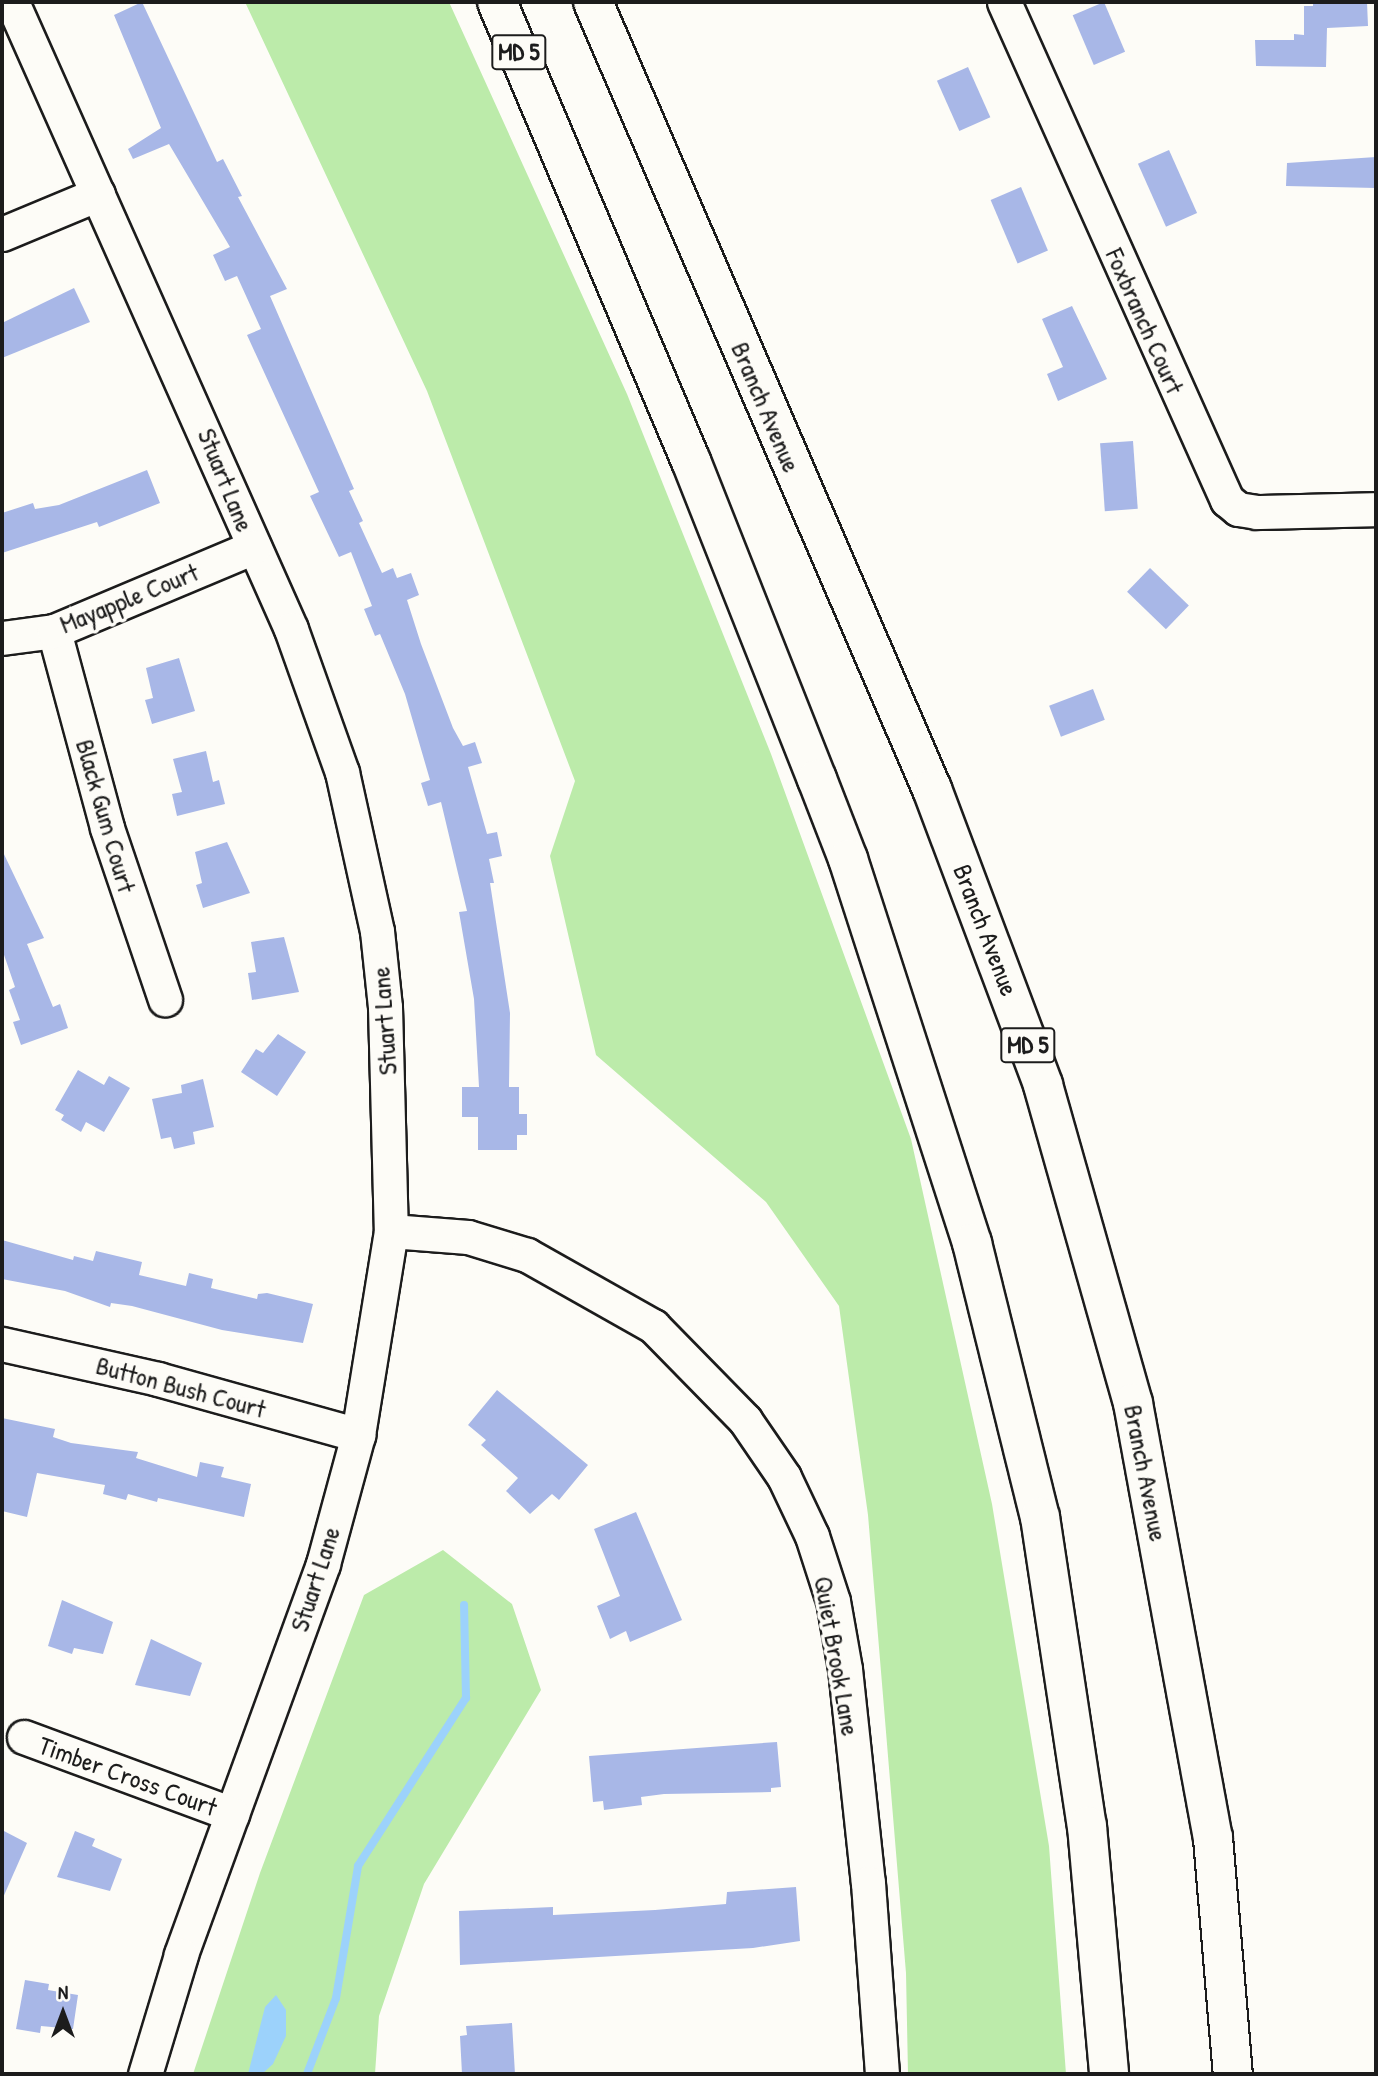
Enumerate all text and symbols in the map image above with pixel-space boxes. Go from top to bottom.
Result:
road number: MD 5 [491,32,547,72]
street label: Foxbranch Court [1099,244,1191,398]
street label: Branch Avenue [725,337,807,477]
street label: Stuart Lane [191,424,261,536]
street label: Mayapple Court [55,556,203,640]
street label: Black Gum Court [69,736,143,896]
street label: Branch Avenue [947,860,1025,1000]
street label: Stuart Lane [365,966,403,1076]
road number: MD 5 [1000,1024,1056,1065]
street label: Button Bush Court [93,1349,269,1425]
street label: Branch Avenue [1118,1402,1174,1544]
street label: Stuart Lane [283,1523,347,1635]
street label: Quiet Brook Lane [808,1574,866,1738]
street label: Timber Cross Court [35,1729,221,1823]
north arrow [28,1978,98,2048]
text: N [58,1979,68,2005]

